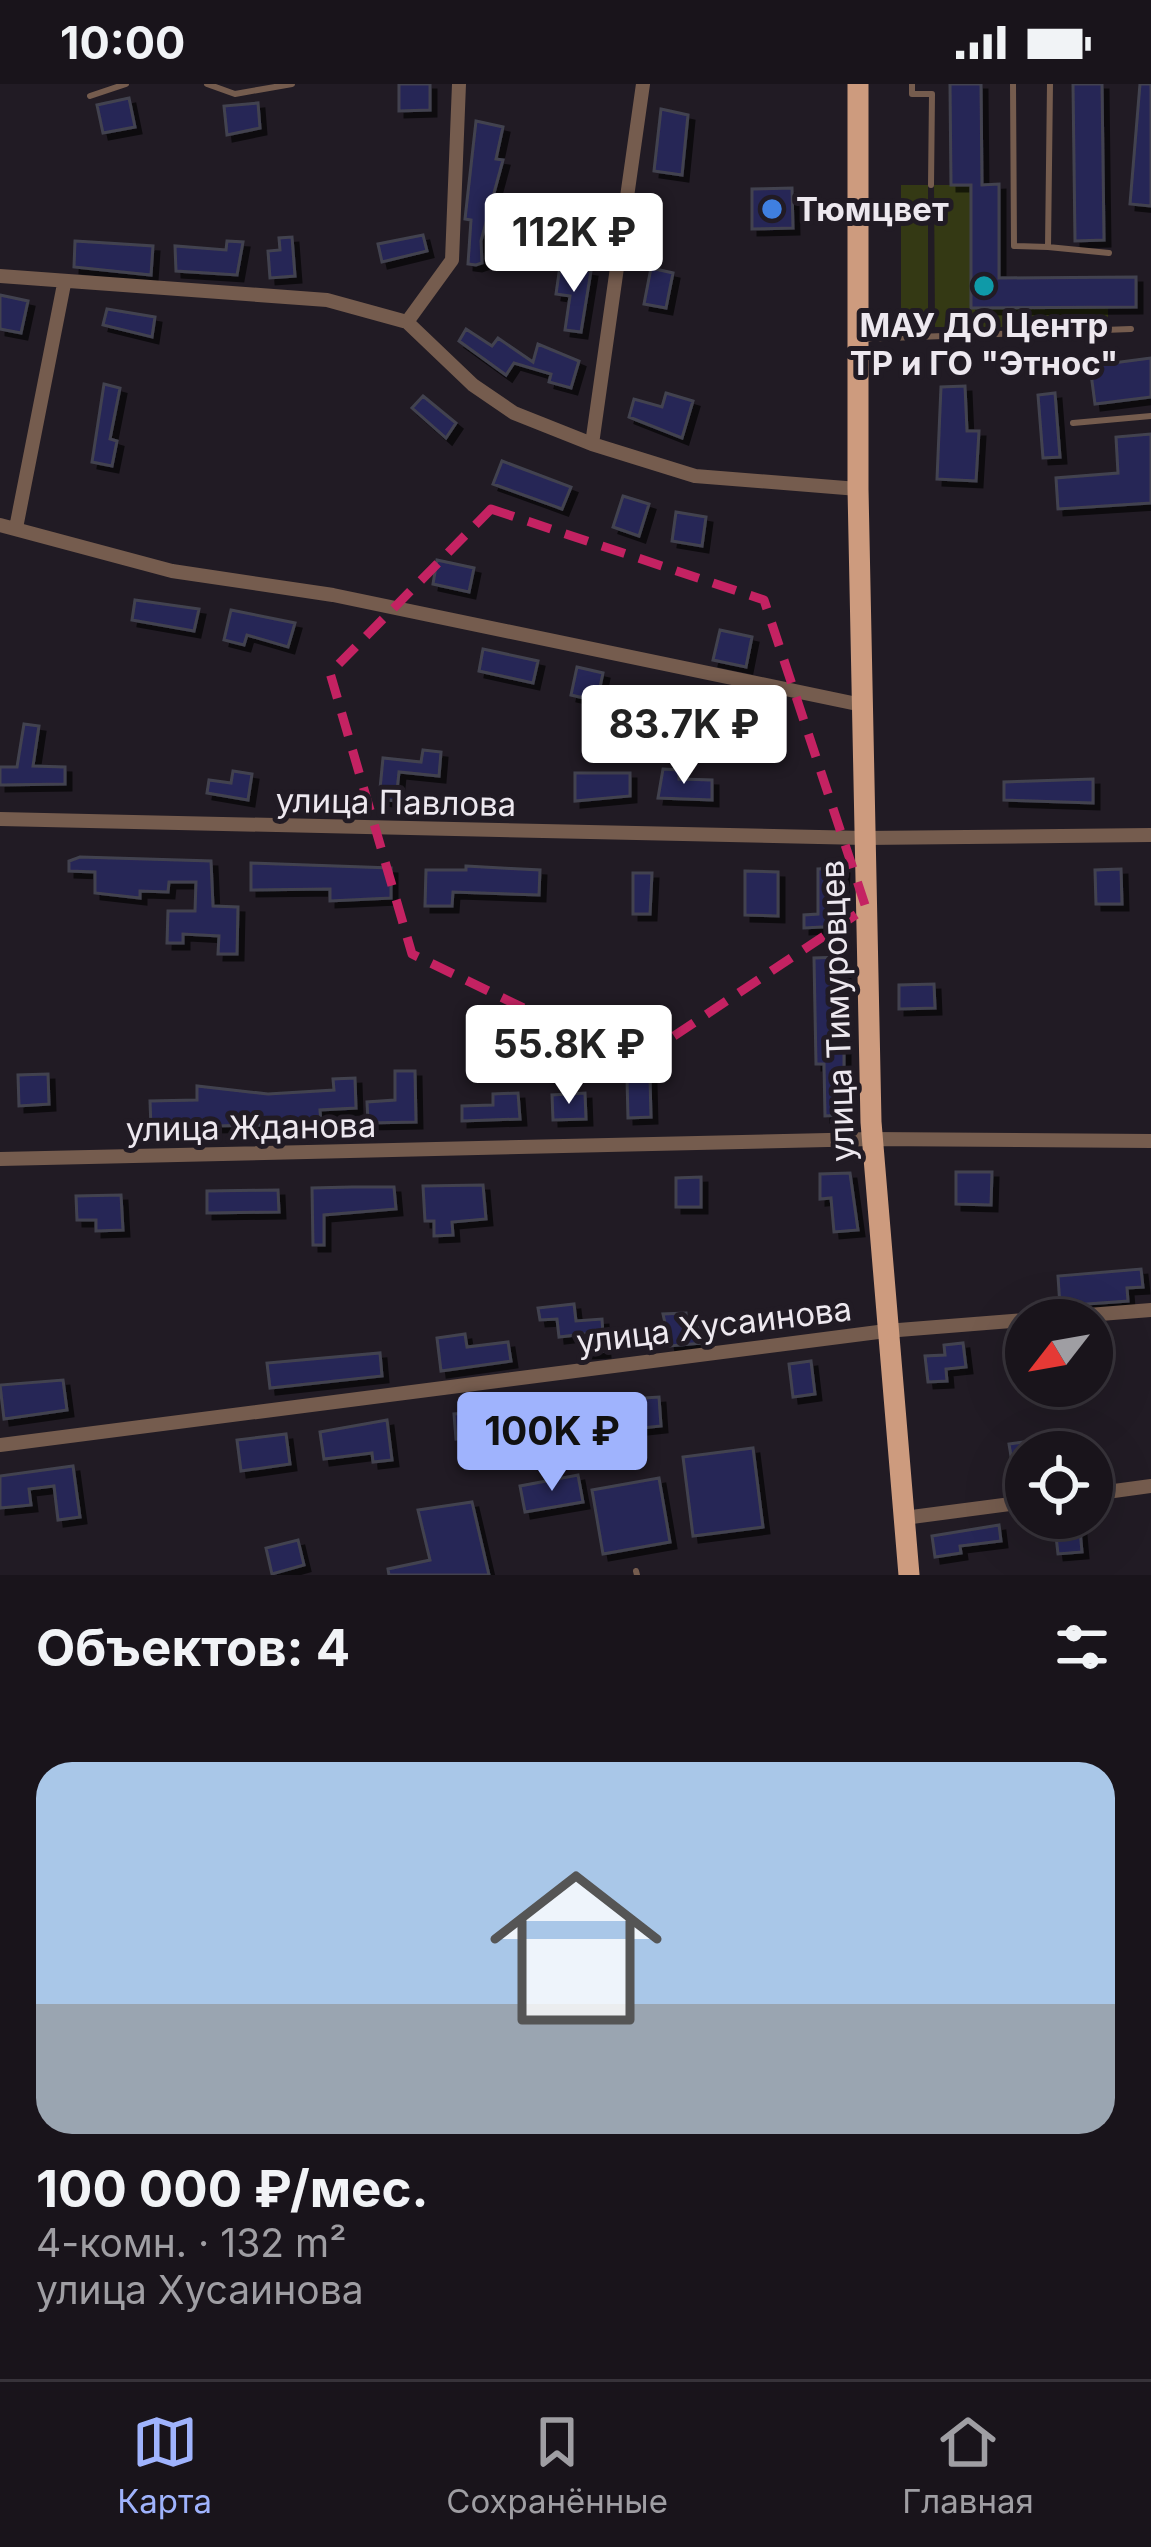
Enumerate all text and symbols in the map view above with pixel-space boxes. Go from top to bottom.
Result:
text: 10:00 [60,15,185,70]
place label: Тюмцвет [796,189,949,229]
pin: 112K ₽ [476,193,672,295]
marker: Тюмцвет [759,196,785,222]
text: 112K ₽ [512,208,636,255]
marker: МАУ ДО Центр ТР и ГО "Этнос" [971,273,997,299]
place label: МАУ ДО Центр ТР и ГО "Этнос" [850,305,1118,383]
pin: 83.7K ₽ [573,685,795,787]
text: 83.7K ₽ [609,700,759,747]
street label: улица Павлова [275,780,517,824]
street label: улица Тимуровцев [812,859,862,1163]
pin: 55.8K ₽ [458,1005,680,1107]
text: 55.8K ₽ [493,1020,645,1067]
street label: улица Жданова [125,1105,377,1149]
street label: улица Хусаинова [574,1288,854,1362]
north arrow [1005,1299,1113,1407]
map controls [1005,1299,1113,1539]
pin: 100K ₽ [454,1392,650,1494]
text: 100K ₽ [484,1407,620,1454]
button: locate [1005,1431,1113,1539]
icon: filters [1049,1614,1115,1680]
text: Объектов: 4 [36,1617,350,1678]
icon: home [468,1840,684,2056]
text: 100 000 ₽/мес. [36,2158,429,2219]
text: 4-комн. · 132 m² [36,2219,346,2266]
text: улица Хусаинова [36,2266,364,2313]
tab: Карта [117,2409,212,2521]
tab: Сохранённые [446,2409,668,2521]
tab: Главная [902,2409,1034,2521]

